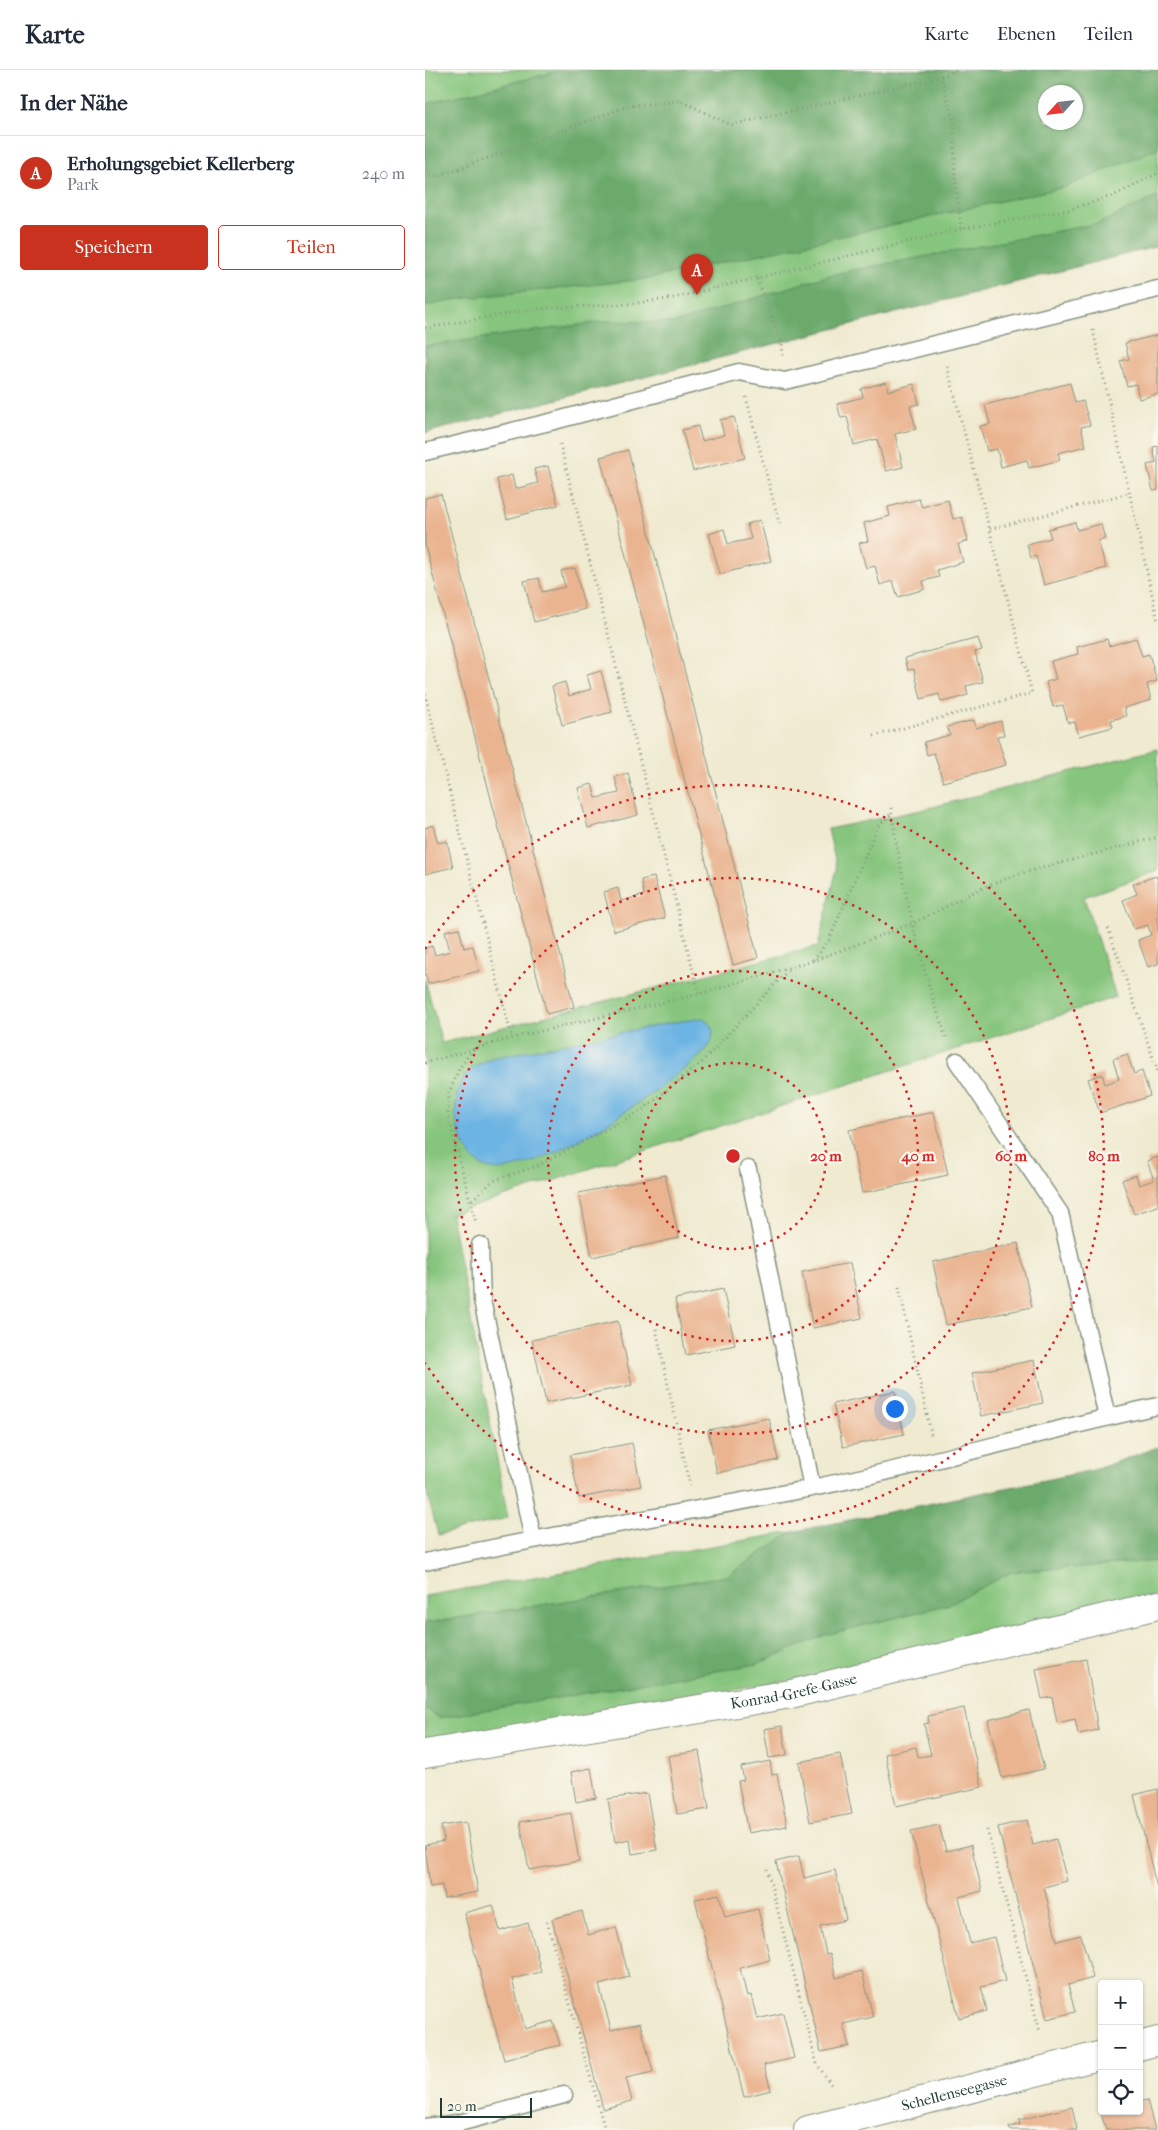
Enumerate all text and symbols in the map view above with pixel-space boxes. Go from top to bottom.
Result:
text: Karte [25,21,85,49]
text: Karte [924,24,969,45]
text: Ebenen [997,24,1056,45]
text: Teilen [1084,24,1133,45]
north arrow [1038,85,1083,130]
text: In der Nähe [20,91,128,115]
text: Erholungsgebiet Kellerberg [67,153,294,175]
text: A [31,164,41,183]
text: 240 m [362,164,405,183]
text: Park [67,175,99,194]
button: Speichern [20,225,208,270]
button: Teilen [218,225,405,270]
pin: A [681,254,713,295]
centre of rings [724,1147,742,1165]
text: 20 m [810,1147,842,1165]
text: 40 m [901,1147,935,1165]
text: 60 m [995,1147,1028,1165]
text: 80 m [1088,1147,1120,1165]
your location [882,1396,908,1422]
street label: Konrad-Grefe-Gasse [729,1669,859,1713]
map controls [1098,1980,1143,2115]
button: + [1098,1980,1143,2025]
button: − [1098,2025,1143,2070]
street label: Schellenseegasse [900,2070,1010,2115]
button: locate [1098,2070,1143,2115]
scale bar [440,2095,533,2118]
text: 20 m [447,2098,477,2115]

